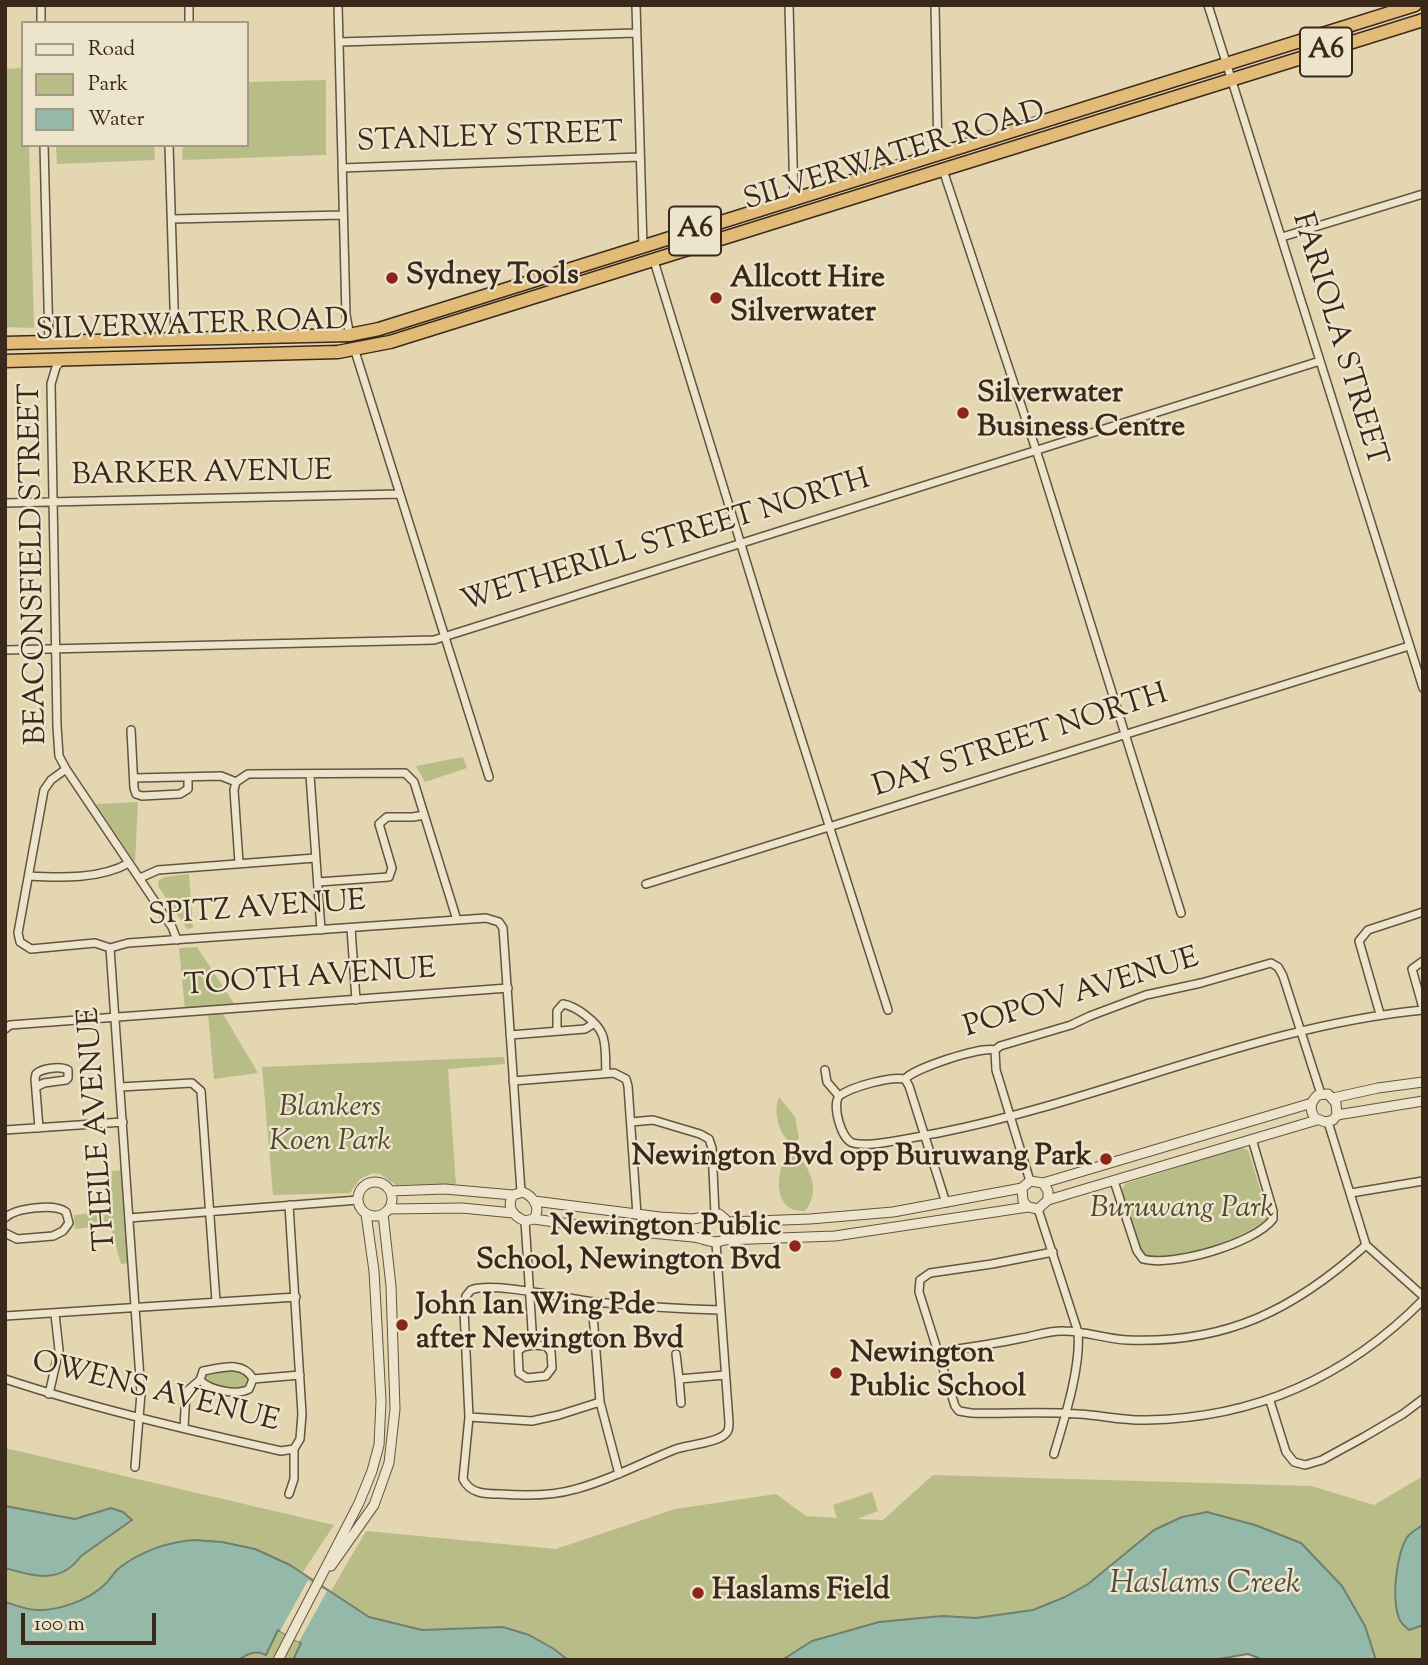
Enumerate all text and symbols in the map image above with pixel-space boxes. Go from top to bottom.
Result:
legend [21,21,248,147]
road number: A6 [1300,28,1352,76]
text: Road [88,35,135,65]
text: Park [88,70,128,100]
street label: SILVERWATER ROAD [740,95,1050,221]
text: Water [88,105,144,135]
street label: STANLEY STREET [356,117,624,163]
road number: A6 [669,206,721,256]
street label: FARIOLA STREET [1281,209,1393,471]
place label: Sydney Tools [406,260,579,296]
place label: Allcott Hire Silverwater [730,263,885,334]
marker: Sydney Tools [384,270,400,286]
marker: Allcott Hire Silverwater [708,290,724,306]
street label: SILVERWATER ROAD [35,305,349,351]
place label: Silverwater Business Centre [977,378,1185,448]
street label: BEACONSFIELD STREET [15,383,57,745]
marker: Silverwater Business Centre [955,405,971,421]
street label: BARKER AVENUE [71,456,333,496]
street label: WETHERILL STREET NORTH [457,464,875,622]
street label: DAY STREET NORTH [869,678,1173,808]
street label: SPITZ AVENUE [147,885,367,937]
street label: POPOV AVENUE [960,942,1204,1048]
street label: TOOTH AVENUE [183,953,437,1007]
street label: THEILE AVENUE [74,1006,126,1252]
park label: Blankers Koen Park [269,1092,391,1162]
place label: Newington Bvd opp Buruwang Park [632,1141,1092,1177]
marker: Newington Bvd opp Buruwang Park [1098,1151,1114,1167]
park label: Buruwang Park [1090,1193,1274,1229]
place label: Newington Public School, Newington Bvd [476,1211,781,1282]
marker: Newington Public School, Newington Bvd [787,1238,803,1254]
place label: John Ian Wing Pde after Newington Bvd [416,1290,684,1360]
marker: John Ian Wing Pde after Newington Bvd [394,1317,410,1333]
place label: Newington Public School [850,1338,1026,1408]
street label: OWENS AVENUE [28,1346,282,1442]
marker: Newington Public School [828,1365,844,1381]
water label: Haslams Creek [1109,1568,1301,1606]
place label: Haslams Field [712,1575,890,1611]
marker: Haslams Field [690,1585,706,1601]
scale bar [24,1598,159,1642]
text: 100 m [34,1610,85,1640]

